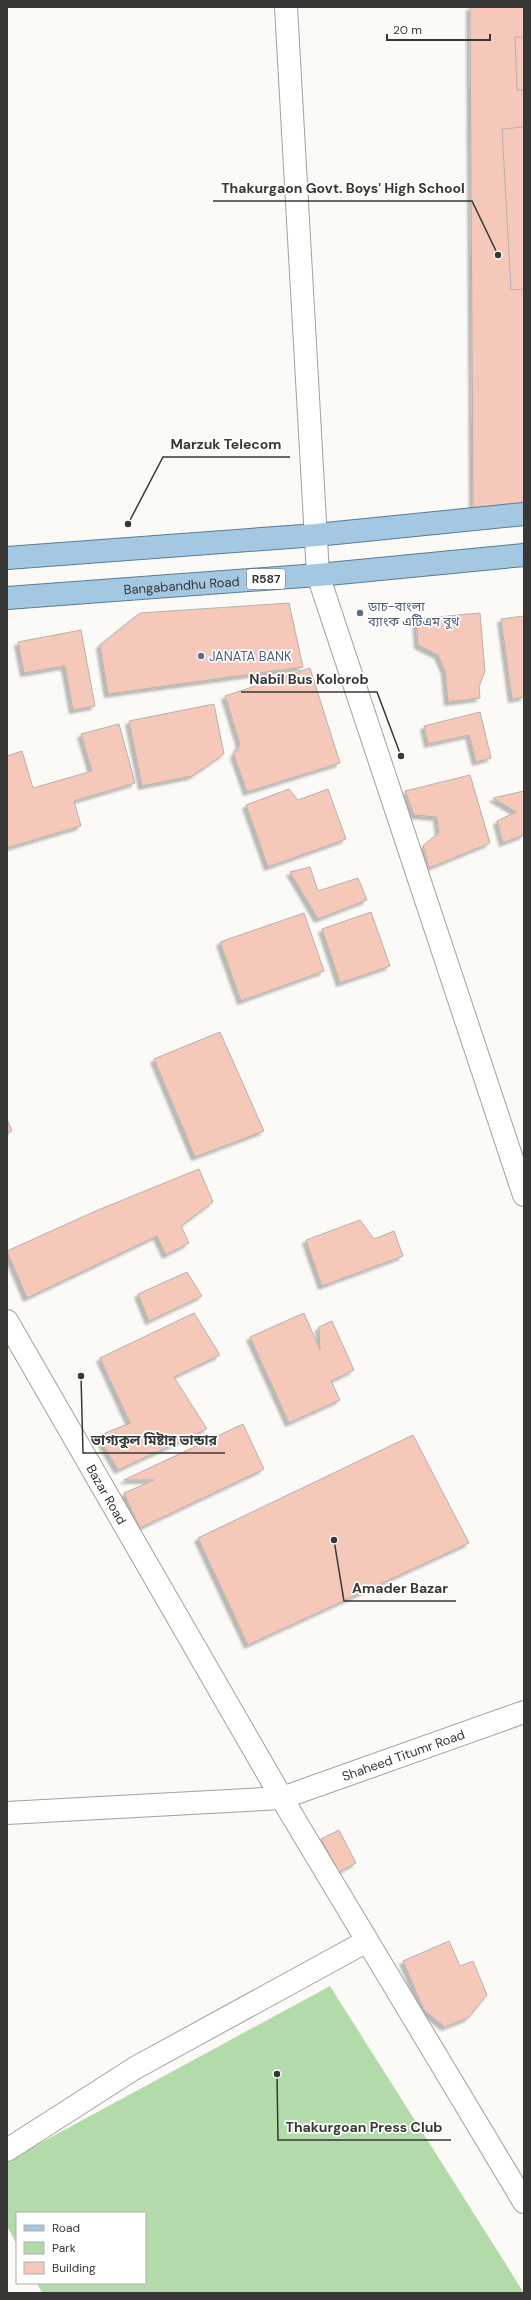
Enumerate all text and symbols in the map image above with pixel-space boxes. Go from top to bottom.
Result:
scale bar [387,16,490,42]
text: 20 m [393,22,422,38]
callout: Thakurgaon Govt. Boys' High School [213,175,472,201]
text: Thakurgaon Govt. Boys' High School [221,179,465,197]
callout: Marzuk Telecom [163,431,290,457]
text: Marzuk Telecom [170,435,282,453]
road number: R587 [247,569,285,589]
street label: Bangabandhu Road [123,572,240,598]
place label: ডাচ-বাংলা ব্যাংক এটিএম বুথ [367,598,460,630]
marker: ডাচ-বাংলা ব্যাংক এটিএম বুথ [355,608,365,618]
place label: JANATA BANK [209,648,292,665]
marker: JANATA BANK [196,651,206,661]
callout: Nabil Bus Kolorob [241,666,377,692]
text: Nabil Bus Kolorob [249,670,369,688]
callout: ভাগ্যকুল মিষ্টান্ন ভান্ডার [83,1427,225,1453]
text: ভাগ্যকুল মিষ্টান্ন ভান্ডার [90,1431,217,1449]
street label: Bazar Road [83,1461,131,1527]
callout: Amader Bazar [344,1575,456,1601]
text: Amader Bazar [352,1579,448,1597]
street label: Shaheed Titumr Road [339,1725,467,1785]
callout: Thakurgoan Press Club [278,2114,451,2140]
text: Thakurgoan Press Club [286,2118,442,2136]
legend [16,2212,146,2284]
text: Road [52,2220,80,2236]
text: Park [52,2240,76,2256]
text: Building [52,2260,96,2276]

